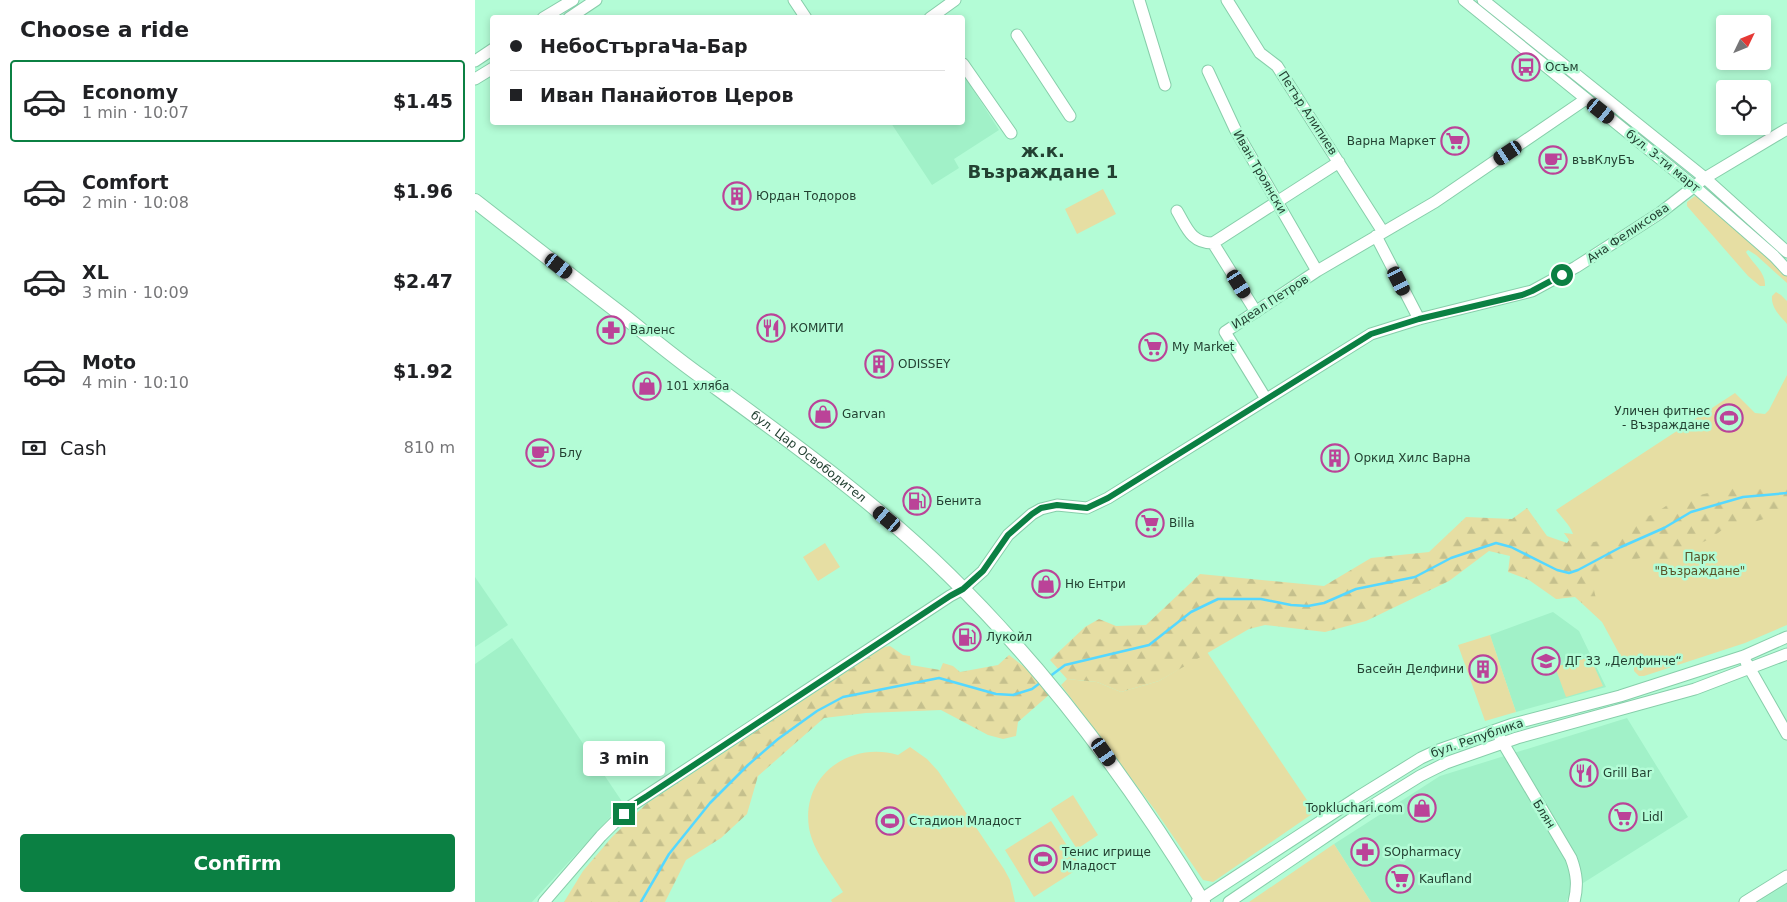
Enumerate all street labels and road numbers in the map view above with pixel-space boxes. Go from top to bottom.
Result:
street label: Петър Алипиев [1276,68,1340,158]
street label: бул. 3-ти март [1623,127,1703,195]
street label: Иван Троянски [1230,128,1290,216]
street label: Ана Феликсова [1584,200,1672,266]
street label: Идеал Петров [1229,272,1311,332]
street label: бул. Цар Освободител [748,408,869,505]
street label: бул. Република [1429,716,1525,760]
street label: Блян [1530,797,1558,831]

